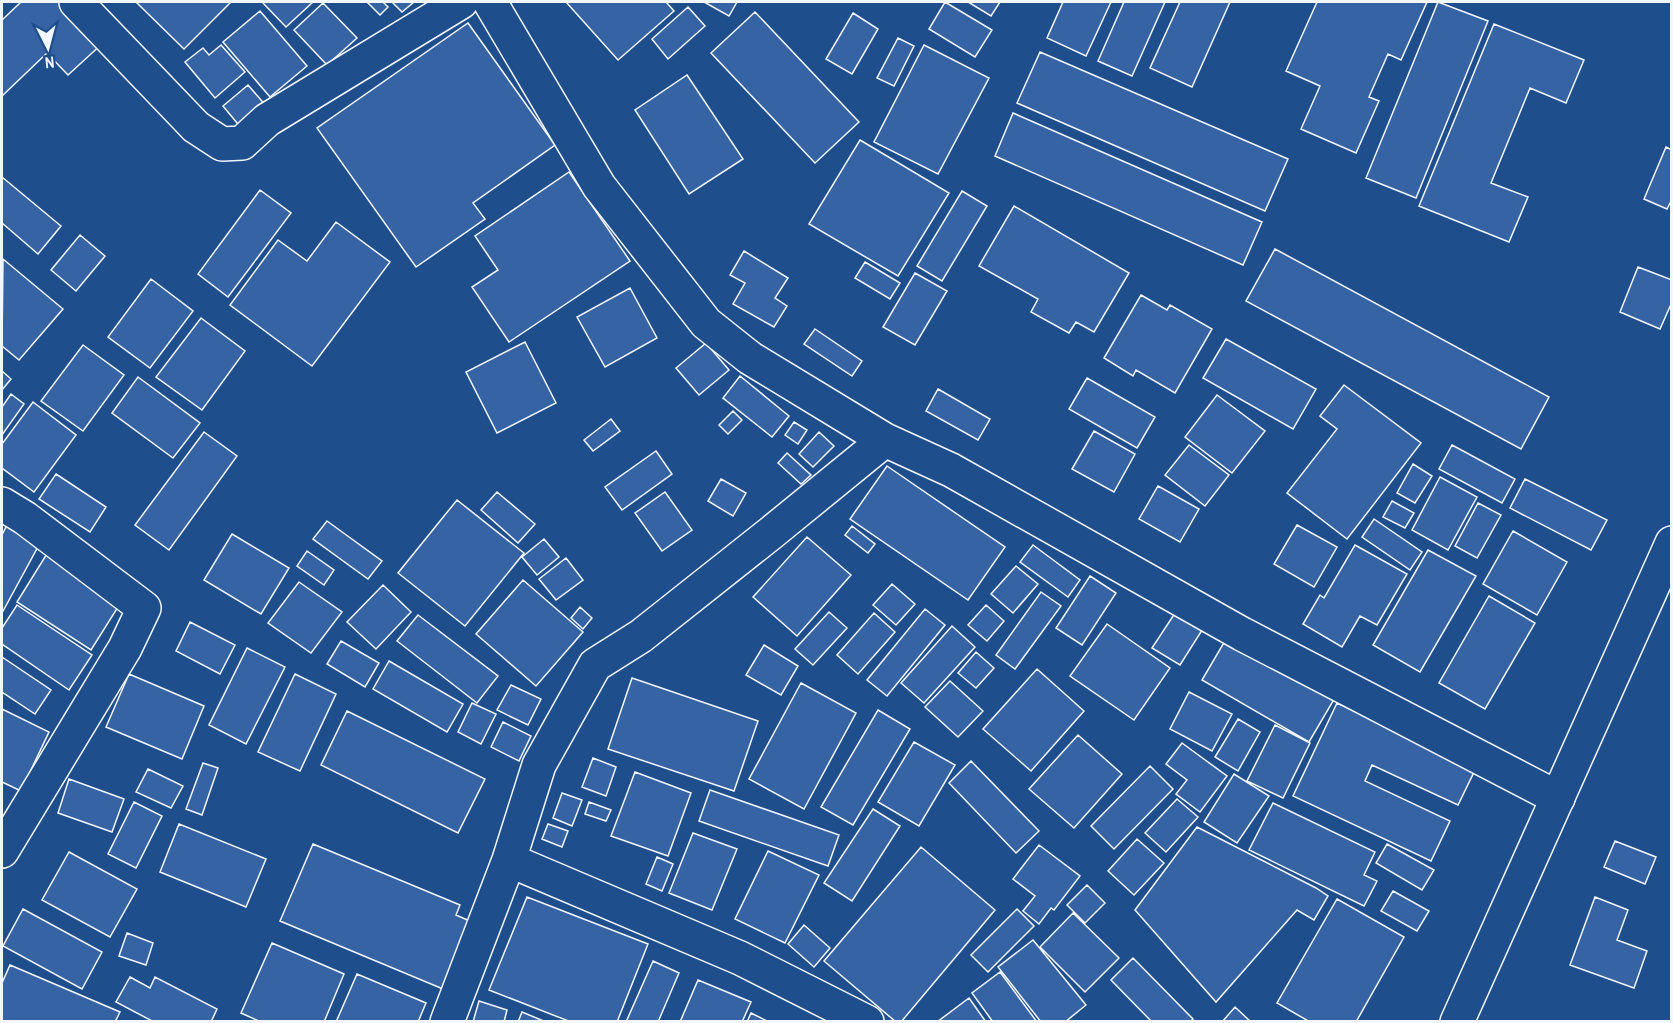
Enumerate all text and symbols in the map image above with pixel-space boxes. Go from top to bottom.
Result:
north arrow [18,18,78,78]
text: N [44,51,55,74]

